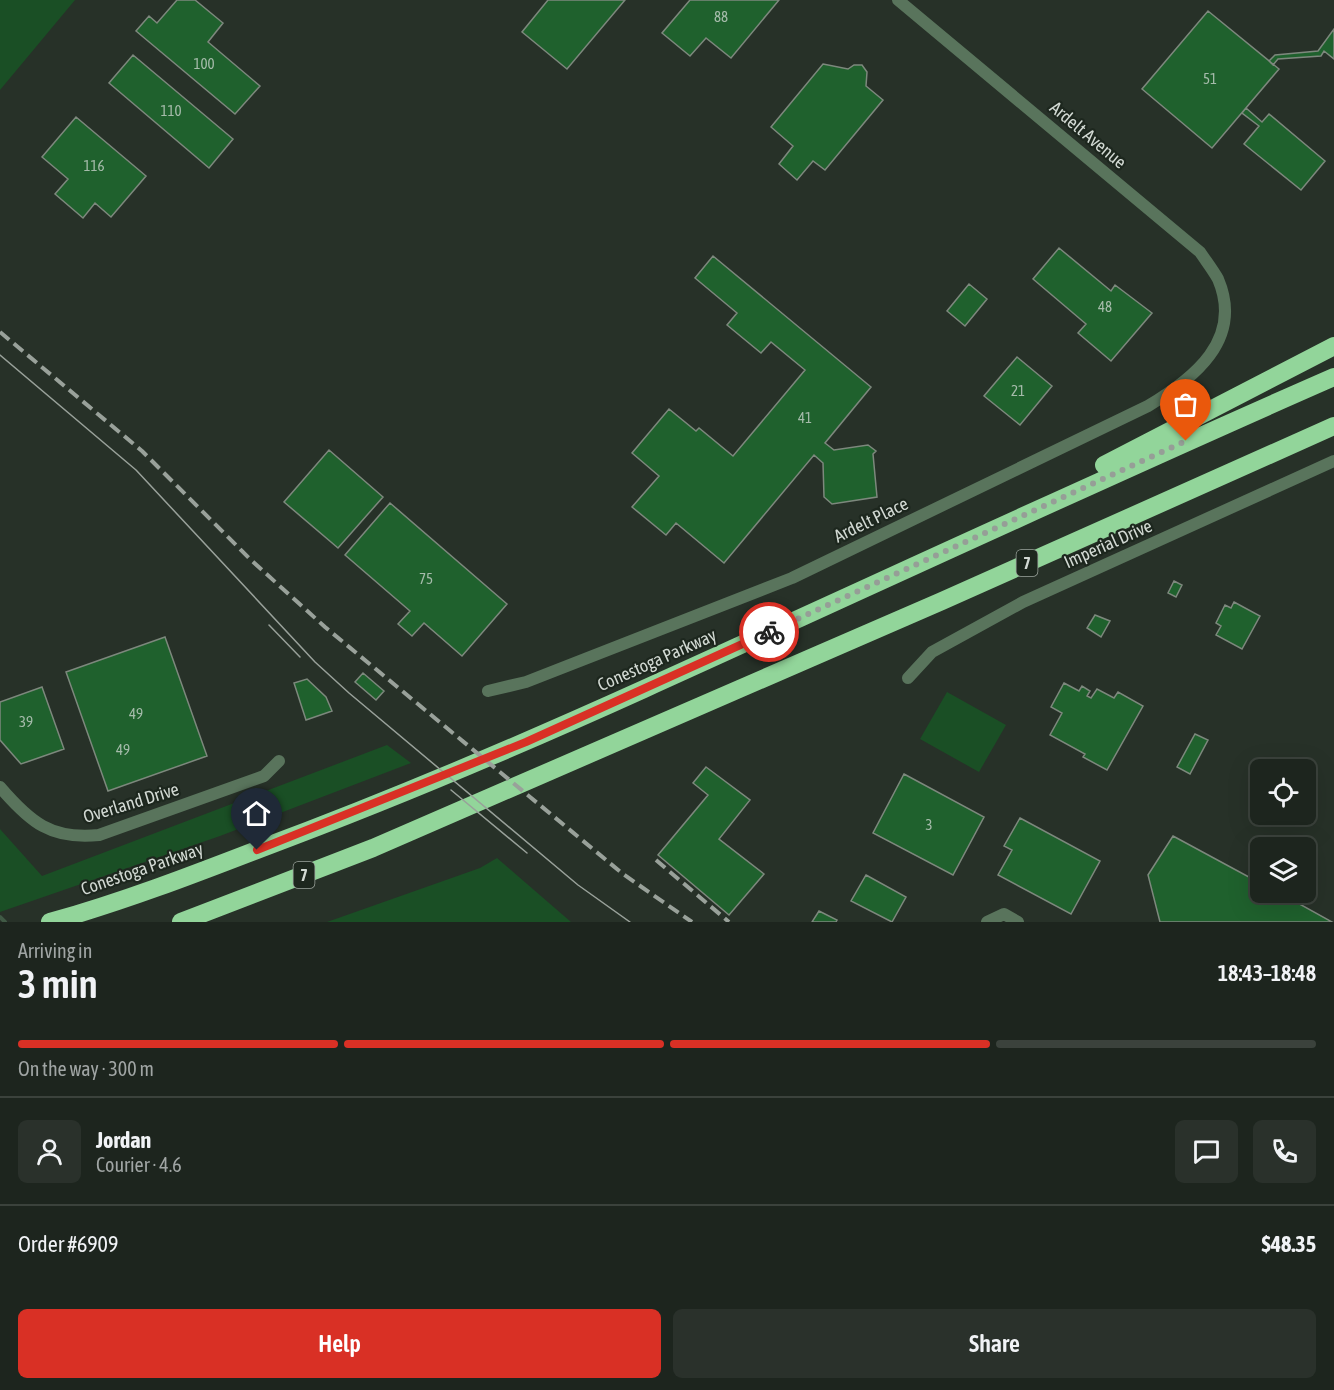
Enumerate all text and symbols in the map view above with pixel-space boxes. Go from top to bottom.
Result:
house number: 88 [714,8,728,25]
house number: 100 [193,55,215,72]
house number: 51 [1203,70,1217,87]
street label: Ardelt Avenue [1046,97,1131,173]
house number: 110 [160,102,182,119]
house number: 116 [83,157,105,174]
house number: 48 [1098,298,1112,315]
pin [1160,379,1211,441]
house number: 21 [1011,382,1025,399]
icon: bag [1169,388,1202,421]
house number: 41 [798,409,812,426]
street label: Ardelt Place [830,493,911,547]
street label: Imperial Drive [1060,515,1155,572]
road number: 7 [1016,550,1038,576]
house number: 75 [419,570,433,587]
courier [739,602,799,662]
icon: bike [753,616,786,649]
street label: Conestoga Parkway [594,624,719,695]
house number: 49 [129,705,143,722]
house number: 39 [19,713,33,730]
house number: 49 [116,741,130,758]
map controls [1250,759,1316,903]
button: locate [1250,759,1316,825]
street label: Overland Drive [80,778,181,827]
pin [231,788,282,850]
icon: home [240,797,273,830]
house number: 3 [925,816,933,833]
button: layers [1250,837,1316,903]
street label: Conestoga Parkway [78,838,206,899]
road number: 7 [294,862,314,888]
text: Arriving in [18,939,92,962]
text: 18:43–18:48 [1218,960,1316,986]
text: 3 min [18,962,98,1006]
text: On the way · 300 m [18,1057,154,1080]
button: person [18,1120,81,1183]
button: chat [1175,1120,1238,1183]
button: phone [1253,1120,1316,1183]
text: Jordan [96,1127,151,1153]
text: Courier · 4.6 [96,1153,182,1176]
text: Order #6909 [18,1231,118,1257]
text: $48.35 [1261,1231,1316,1257]
button: Help [18,1309,661,1378]
button: Share [673,1309,1316,1378]

